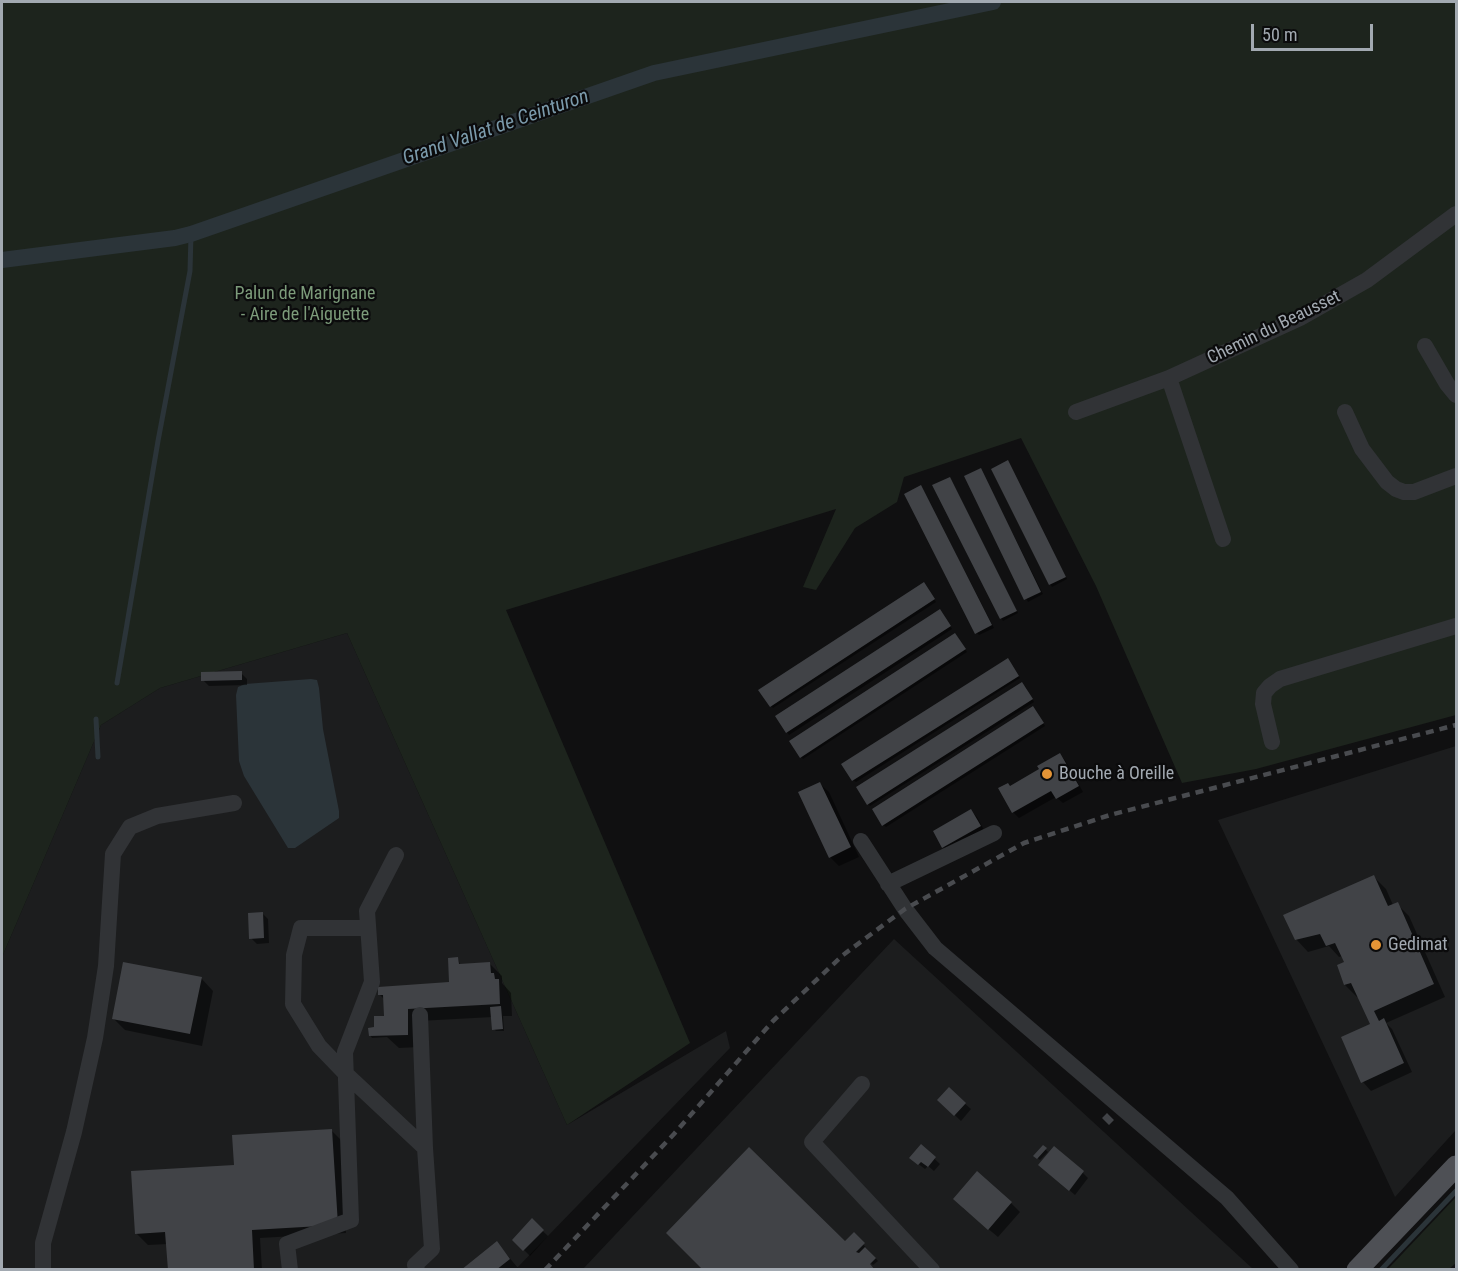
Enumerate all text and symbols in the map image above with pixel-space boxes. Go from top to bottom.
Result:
scale bar [1254,12,1376,50]
text: 50 m [1262,24,1297,45]
water label: Grand Vallat de Ceinturon [400,85,592,171]
park label: Palun de Marignane - Aire de l'Aiguette [235,283,375,326]
street label: Chemin du Beausset [1204,286,1344,370]
place label: Bouche à Oreille [1059,763,1174,785]
marker: Bouche à Oreille [1040,767,1054,781]
place label: Gedimat [1388,934,1448,956]
marker: Gedimat [1369,938,1383,952]

